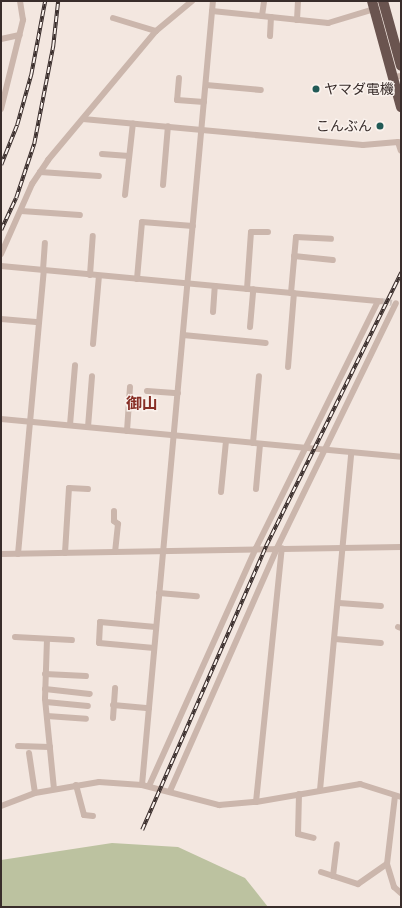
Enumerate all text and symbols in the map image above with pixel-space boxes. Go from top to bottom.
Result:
place label: ヤマダ電機 [324,81,394,97]
marker: ヤマダ電機 [311,84,321,94]
place label: こんぶん [316,118,372,134]
marker: こんぶん [375,121,385,131]
district label: 御山 [126,393,158,413]

